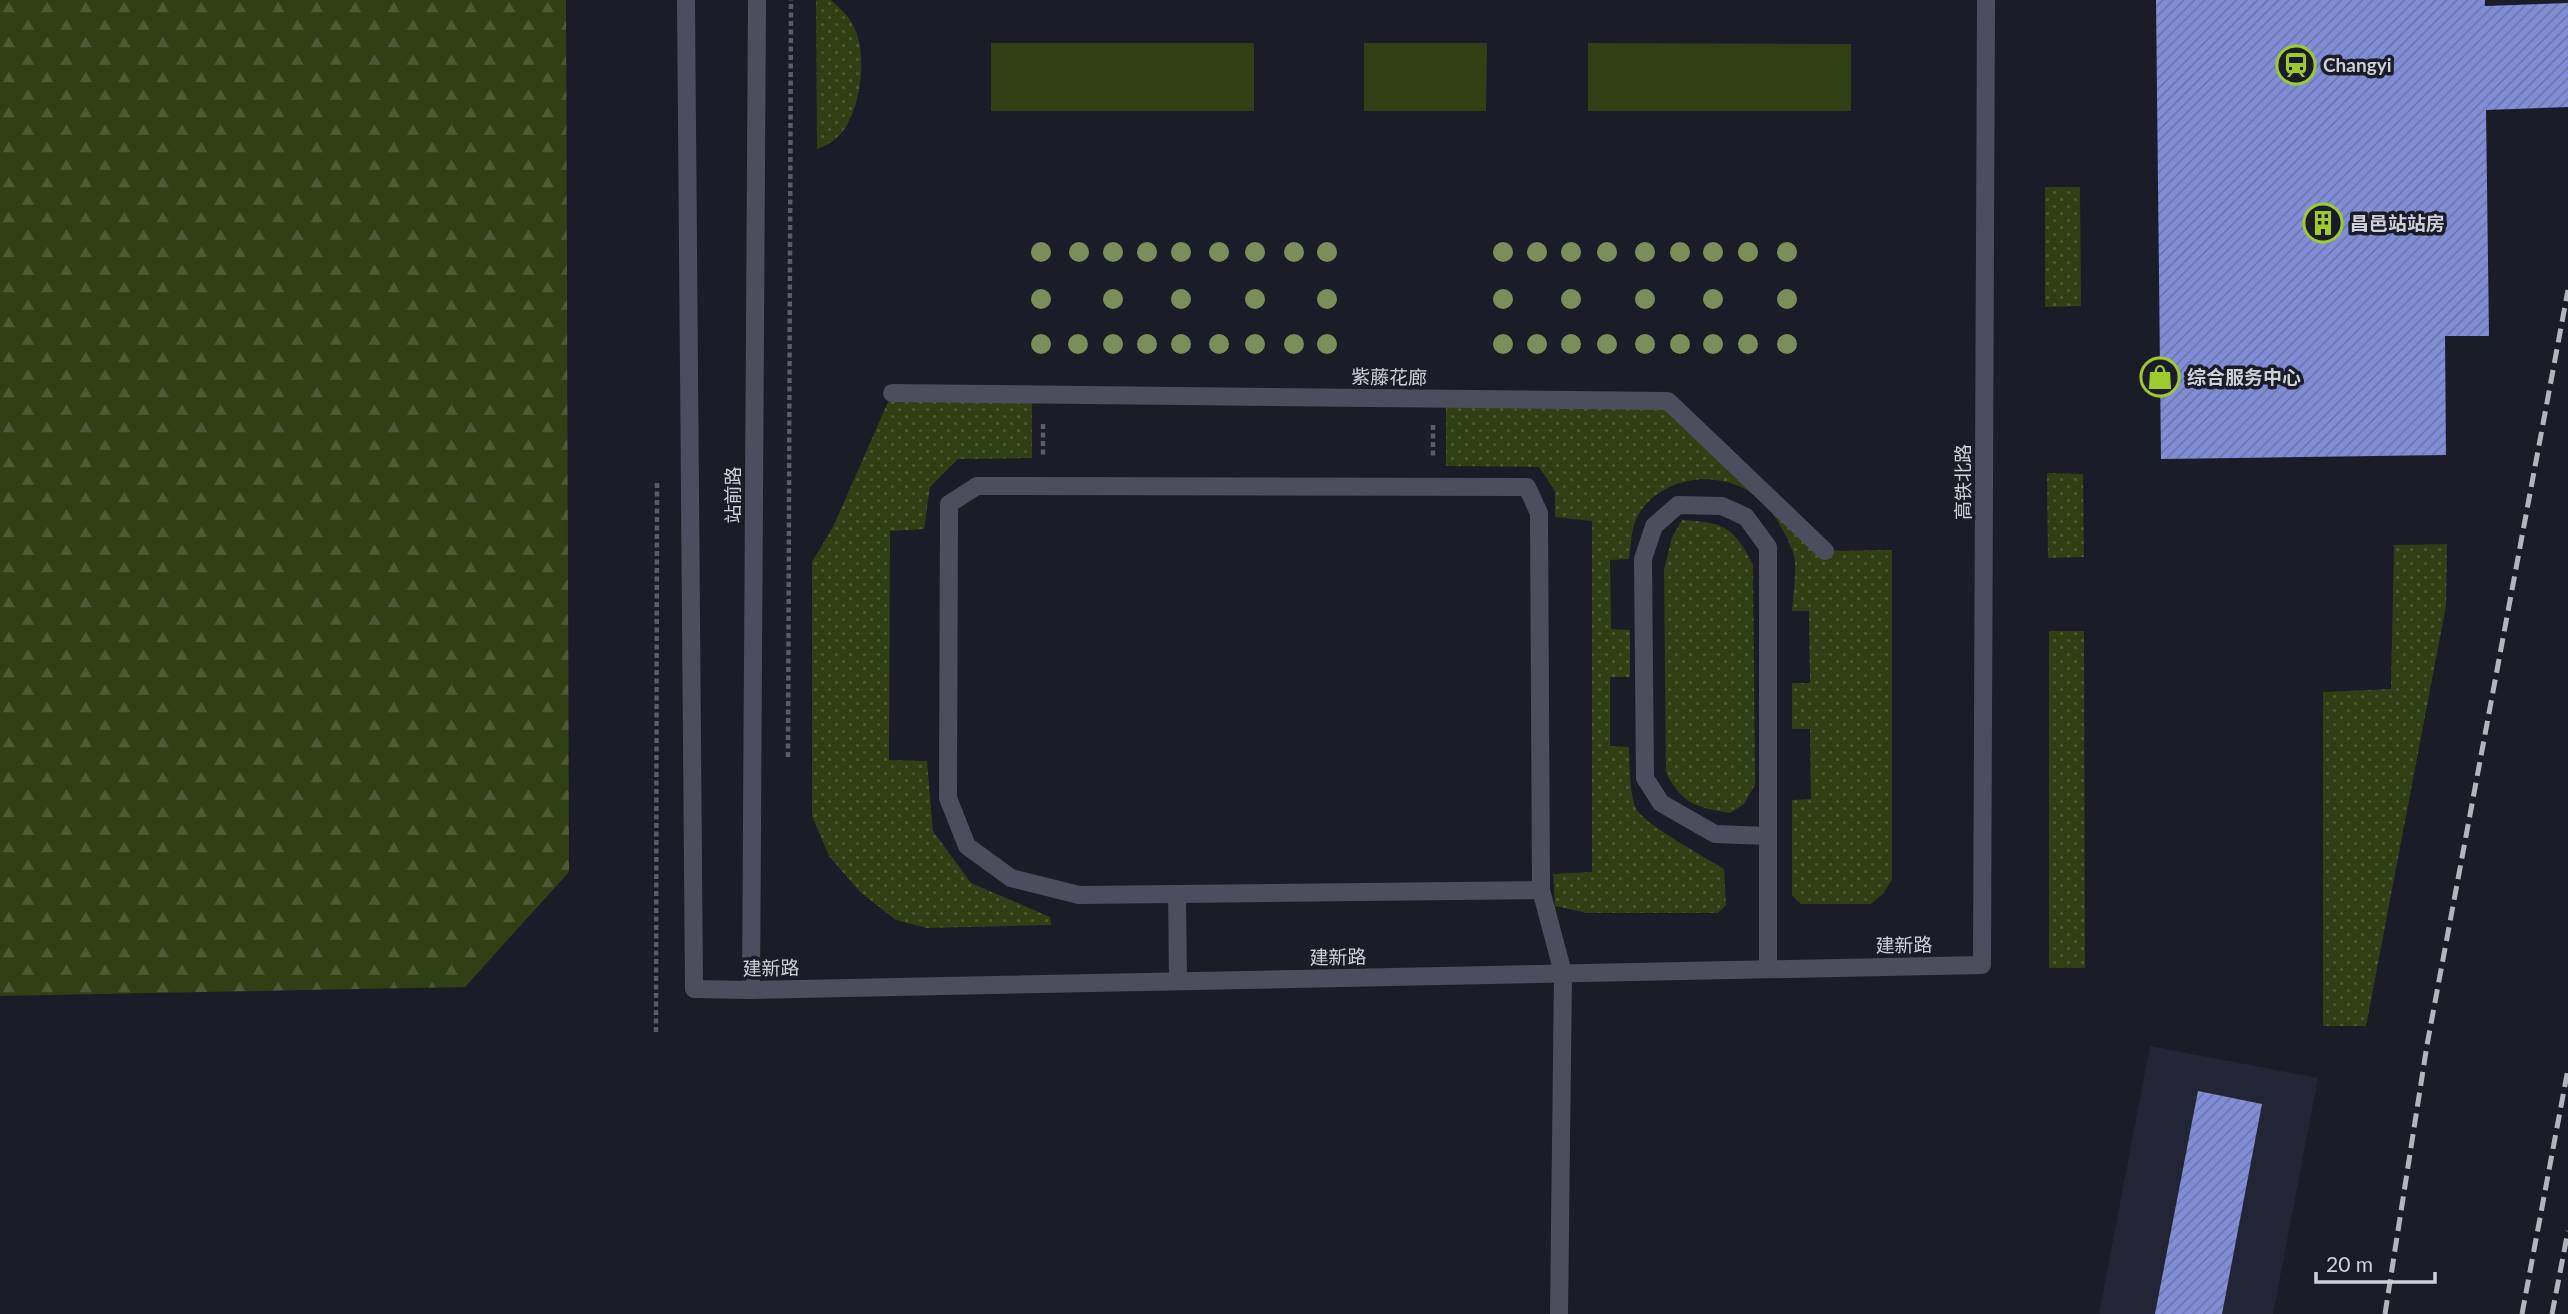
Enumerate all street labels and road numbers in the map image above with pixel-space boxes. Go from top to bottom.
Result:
street label: 紫藤花廊 [1351,364,1427,389]
street label: 高铁北路 [1951,444,1974,520]
street label: 站前路 [721,466,744,524]
street label: 建新路 [1875,933,1933,956]
street label: 建新路 [1309,945,1367,968]
street label: 建新路 [742,956,800,979]

